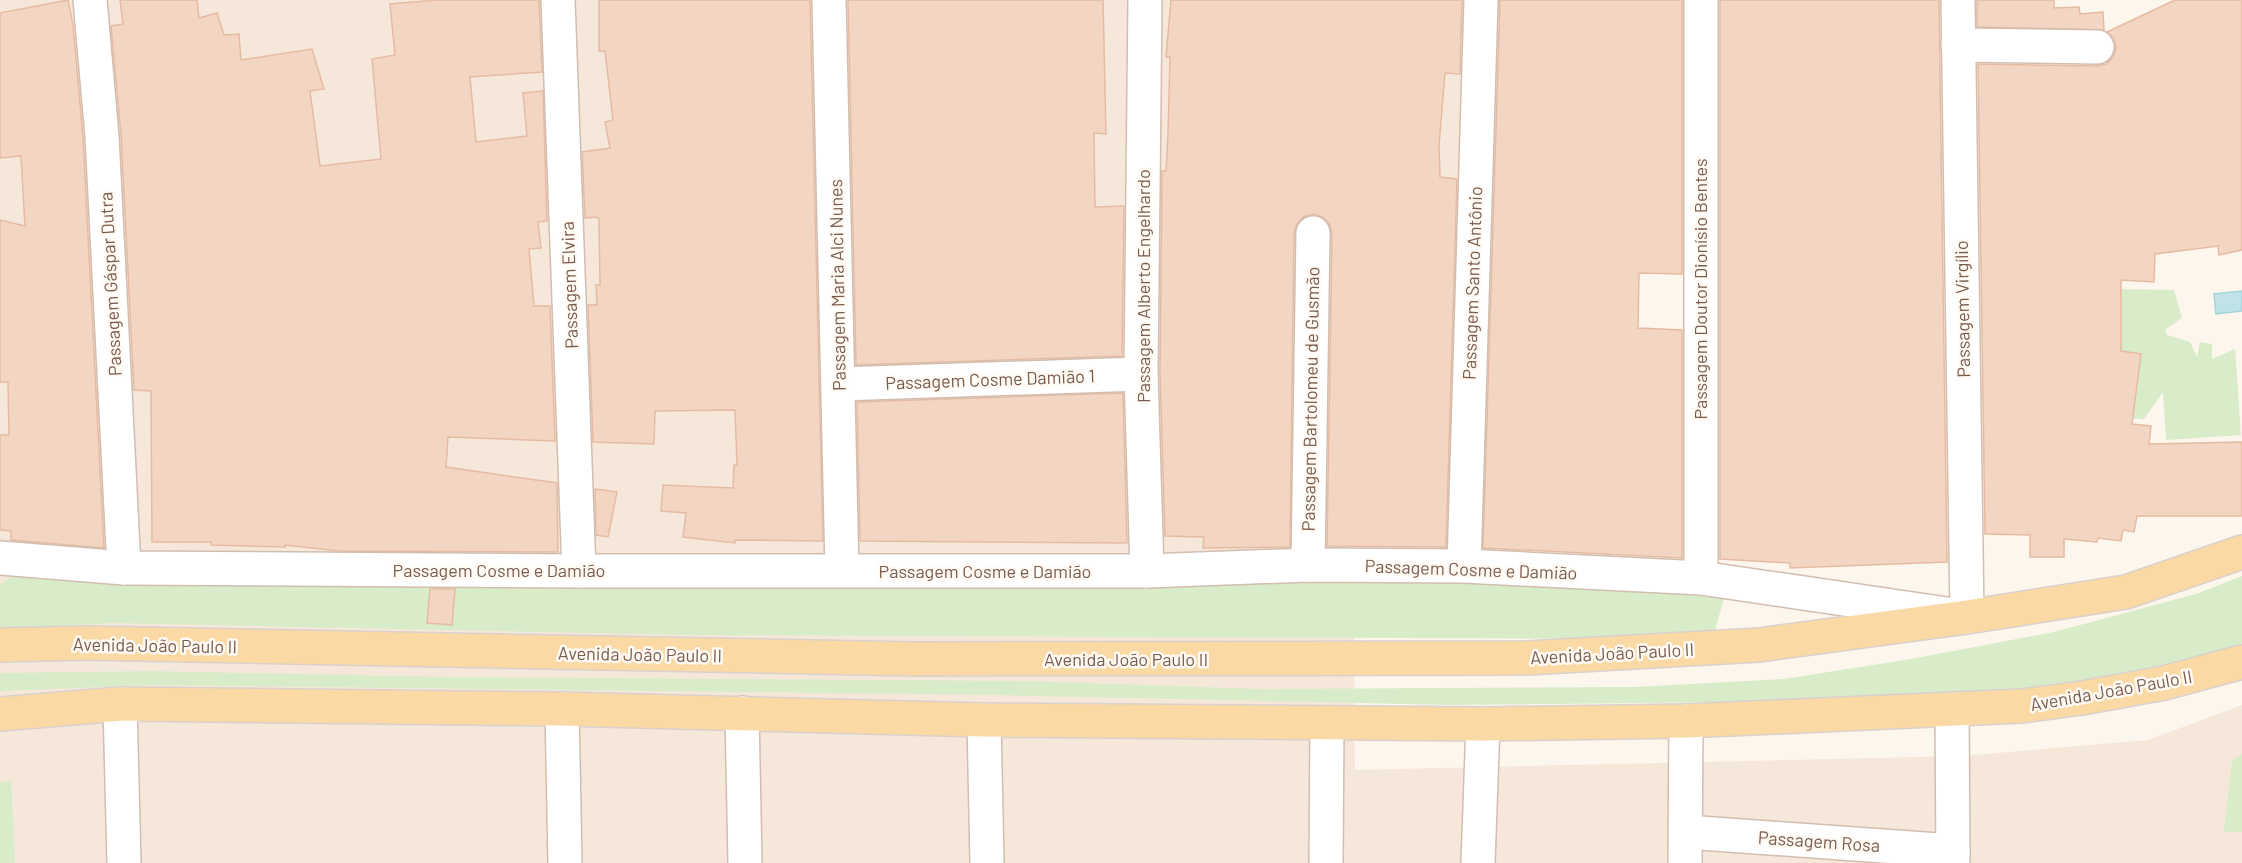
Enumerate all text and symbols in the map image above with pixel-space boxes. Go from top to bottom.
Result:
street label: Passagem Doutor Dionísio Bentes [1689,158,1711,420]
street label: Passagem Alberto Engelhardo [1132,169,1154,403]
street label: Passagem Maria Alci Nunes [824,179,850,391]
street label: Passagem Santo Antônio [1458,186,1486,380]
street label: Passagem Gáspar Dutra [94,191,126,377]
street label: Passagem Elvira [556,221,582,349]
street label: Passagem Virgílio [1950,240,1974,378]
street label: Passagem Bartolomeu de Gusmão [1297,266,1323,532]
street label: Passagem Cosme Damião 1 [885,364,1095,394]
street label: Passagem Cosme e Damião [1364,554,1578,584]
street label: Passagem Cosme e Damião [393,559,605,581]
street label: Passagem Cosme e Damião [879,560,1091,582]
street label: Avenida João Paulo II [73,633,237,657]
street label: Avenida João Paulo II [1529,638,1695,668]
street label: Avenida João Paulo II [558,642,722,666]
street label: Avenida João Paulo II [1044,648,1208,670]
street label: Avenida João Paulo II [2028,665,2194,715]
street label: Passagem Rosa [1757,826,1881,856]

